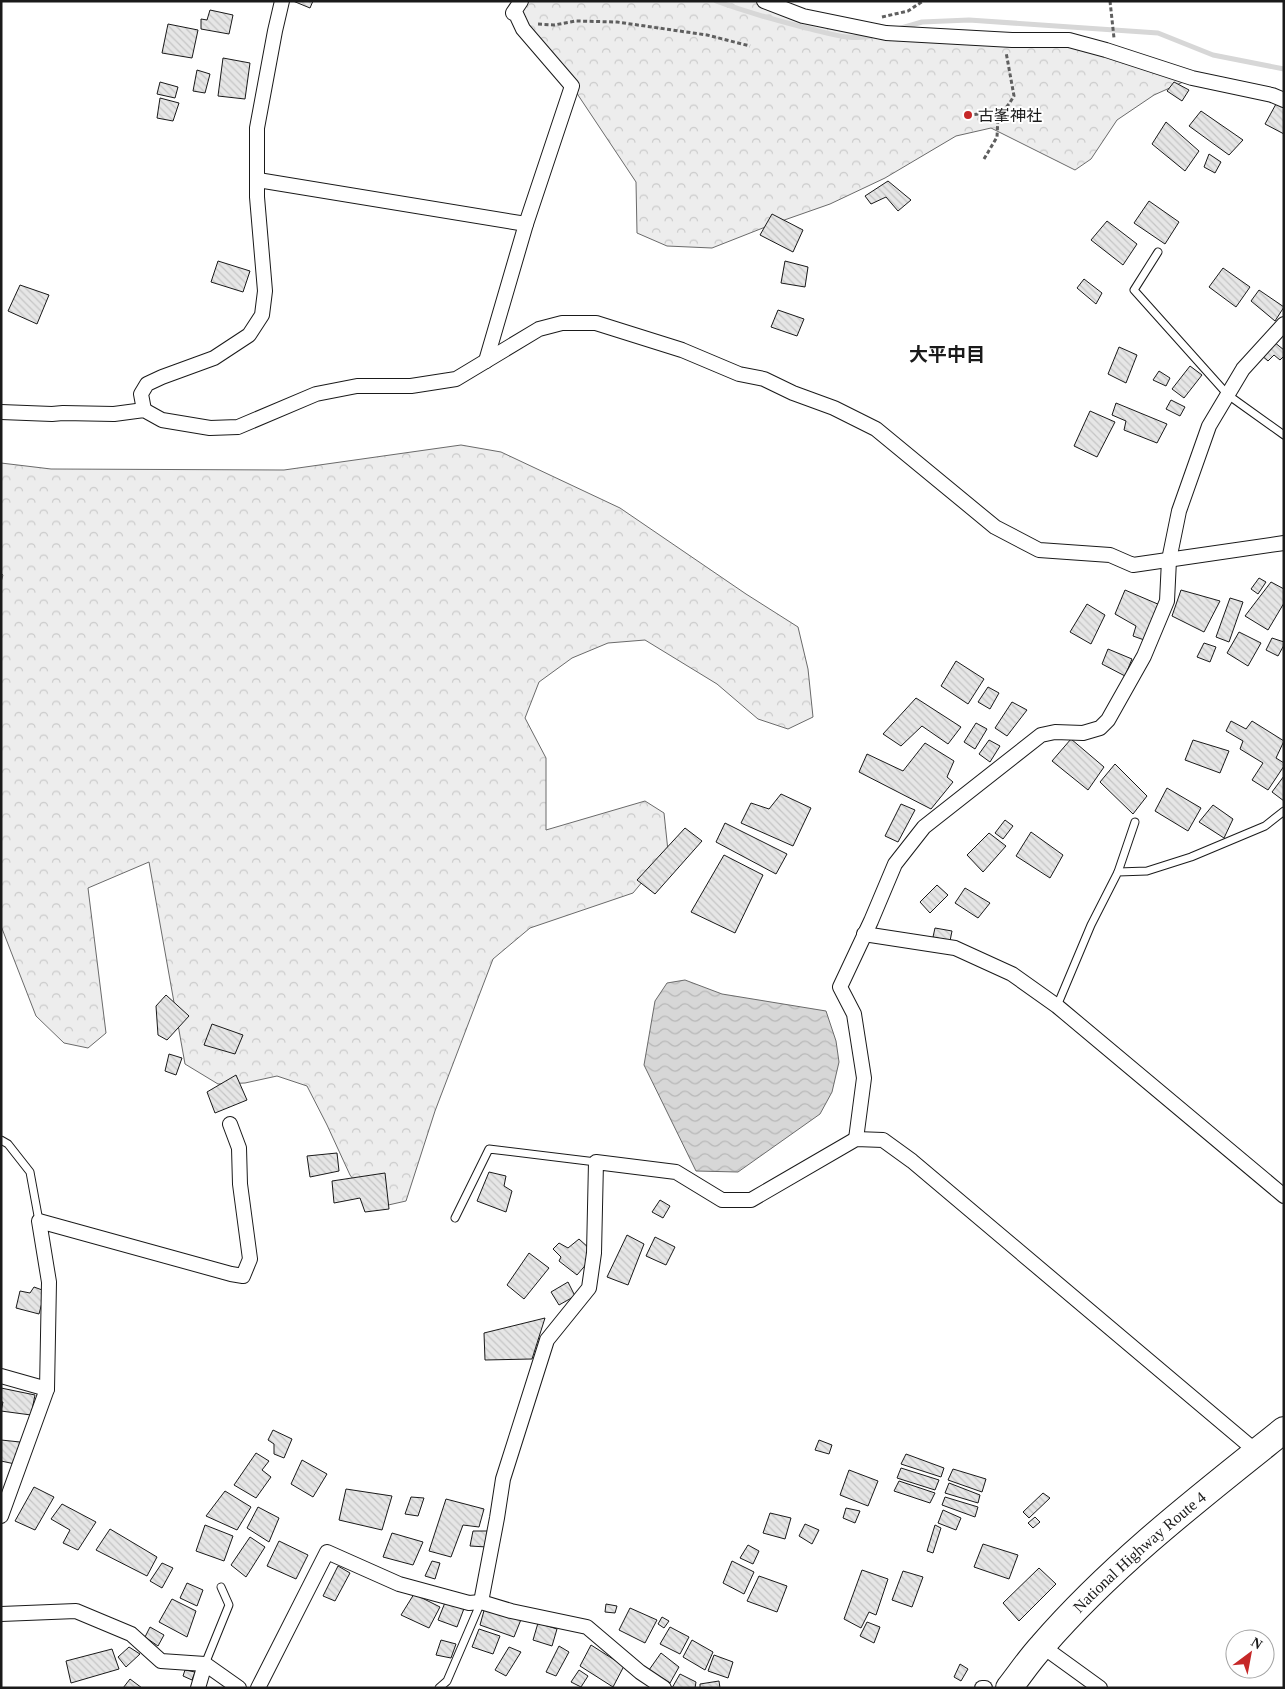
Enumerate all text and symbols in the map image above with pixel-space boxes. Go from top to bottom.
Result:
place label: 古峯神社 [978,107,1042,124]
marker: 古峯神社 [962,109,974,121]
district label: 大平中目 [909,344,985,365]
street label: National Highway Route 4 [1070,1488,1209,1616]
north arrow [1225,1629,1275,1679]
text: N [1248,1634,1265,1652]

